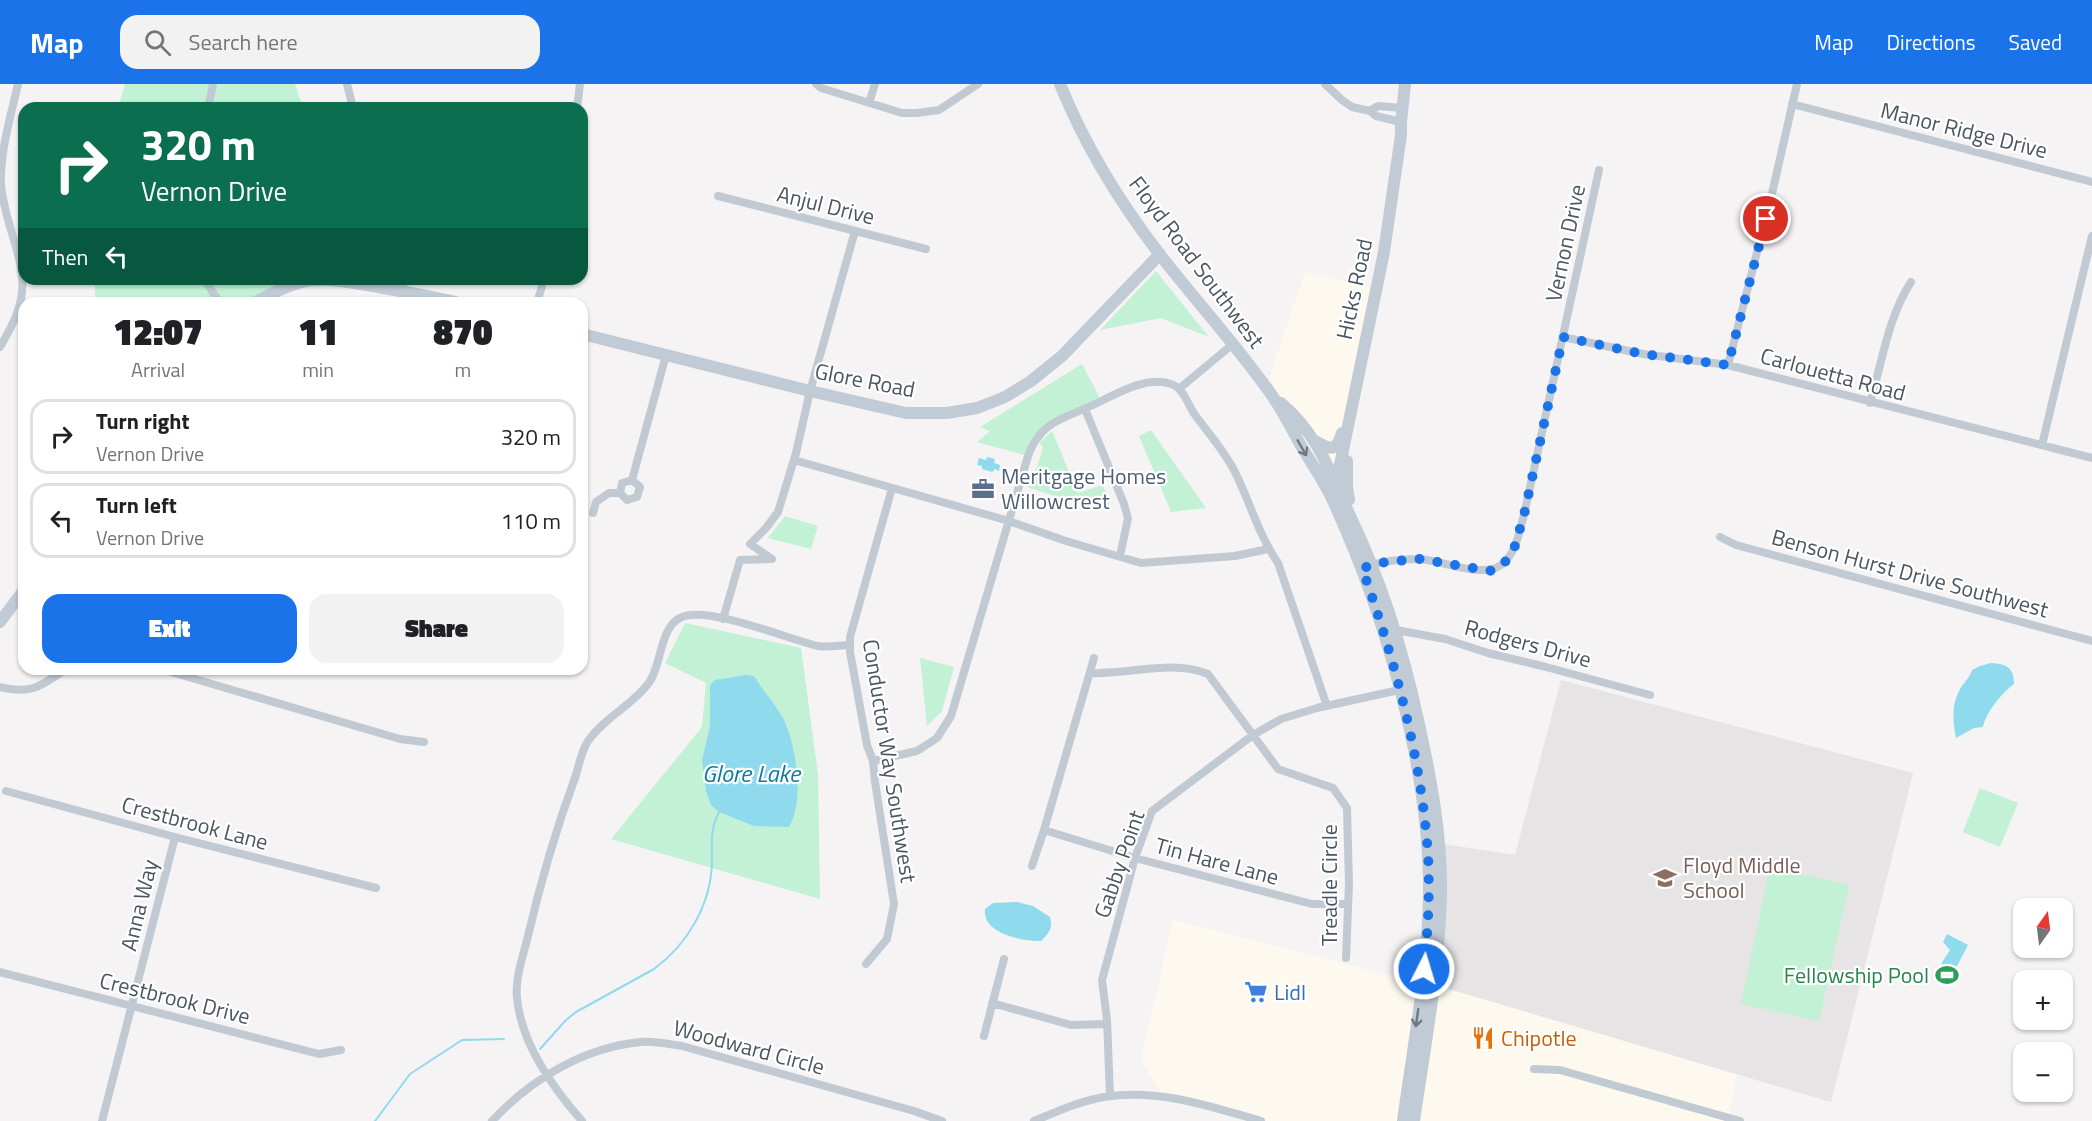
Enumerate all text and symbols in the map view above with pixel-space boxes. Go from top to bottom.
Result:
search box [120,15,540,69]
text: Map [30,21,84,64]
text: Search here [189,25,298,59]
icon: search [141,26,174,59]
text: Map [1814,26,1854,58]
text: Directions [1887,26,1976,58]
text: Saved [2009,26,2062,58]
street label: Manor Ridge Drive [1877,93,2051,167]
text: 320 m [141,112,256,176]
icon: right [42,126,120,204]
street label: Floyd Road Southwest [1121,169,1273,355]
text: Vernon Drive [141,170,287,211]
street label: Anjul Drive [774,176,878,234]
street label: Vernon Drive [1536,181,1594,305]
pin [1740,193,1791,244]
icon: arrive [1749,202,1782,235]
street label: Hicks Road [1327,235,1381,343]
text: Then [42,240,88,274]
icon: left [100,240,133,273]
text: 12:07 [113,304,203,359]
text: 11 [298,304,338,359]
text: 870 [433,304,493,359]
street label: Carlouetta Road [1757,338,1909,410]
text: Arrival [131,354,185,385]
text: min [302,354,334,385]
text: m [455,354,471,385]
street label: Glore Road [812,354,918,406]
text: Turn right [96,404,190,438]
icon: right [45,420,78,453]
text: 320 m [501,420,561,454]
text: Vernon Drive [96,438,204,469]
one-way arrow [1297,439,1309,456]
place label: Meritgage Homes Willowcrest [1001,459,1166,518]
office icon: Meritgage Homes Willowcrest [970,476,996,502]
text: Turn left [96,488,177,522]
icon: left [45,504,78,537]
text: 110 m [501,504,561,538]
street label: Benson Hurst Drive Southwest [1768,520,2052,626]
text: Vernon Drive [96,522,204,553]
button: Exit [42,594,297,663]
button: Share [309,594,564,663]
street label: Rodgers Drive [1461,610,1595,676]
street label: Conductor Way Southwest [854,637,926,885]
water label: Glore Lake [702,755,802,791]
street label: Crestbrook Lane [118,787,272,859]
street label: Gabby Point [1085,805,1153,922]
street label: Treadle Circle [1312,824,1346,946]
street label: Tin Hare Lane [1151,828,1283,894]
place label: Floyd Middle School [1683,848,1801,907]
street label: Anna Way [111,855,167,954]
school or university icon: Floyd Middle School [1652,865,1678,891]
north arrow [2013,898,2073,958]
map controls [2013,898,2073,1102]
position arrow [1392,937,1456,1001]
place label: Fellowship Pool [1784,958,1929,992]
sports icon: Fellowship Pool [1934,962,1960,988]
street label: Crestbrook Drive [96,963,254,1033]
button: + [2013,970,2073,1030]
place label: Lidl [1274,975,1306,1009]
supermarket icon: Lidl [1243,979,1269,1005]
one-way arrow [1412,1008,1423,1027]
street label: Woodward Circle [670,1010,828,1084]
place label: Chipotle [1501,1021,1577,1055]
restaurant icon: Chipotle [1470,1025,1496,1051]
button: − [2013,1042,2073,1102]

